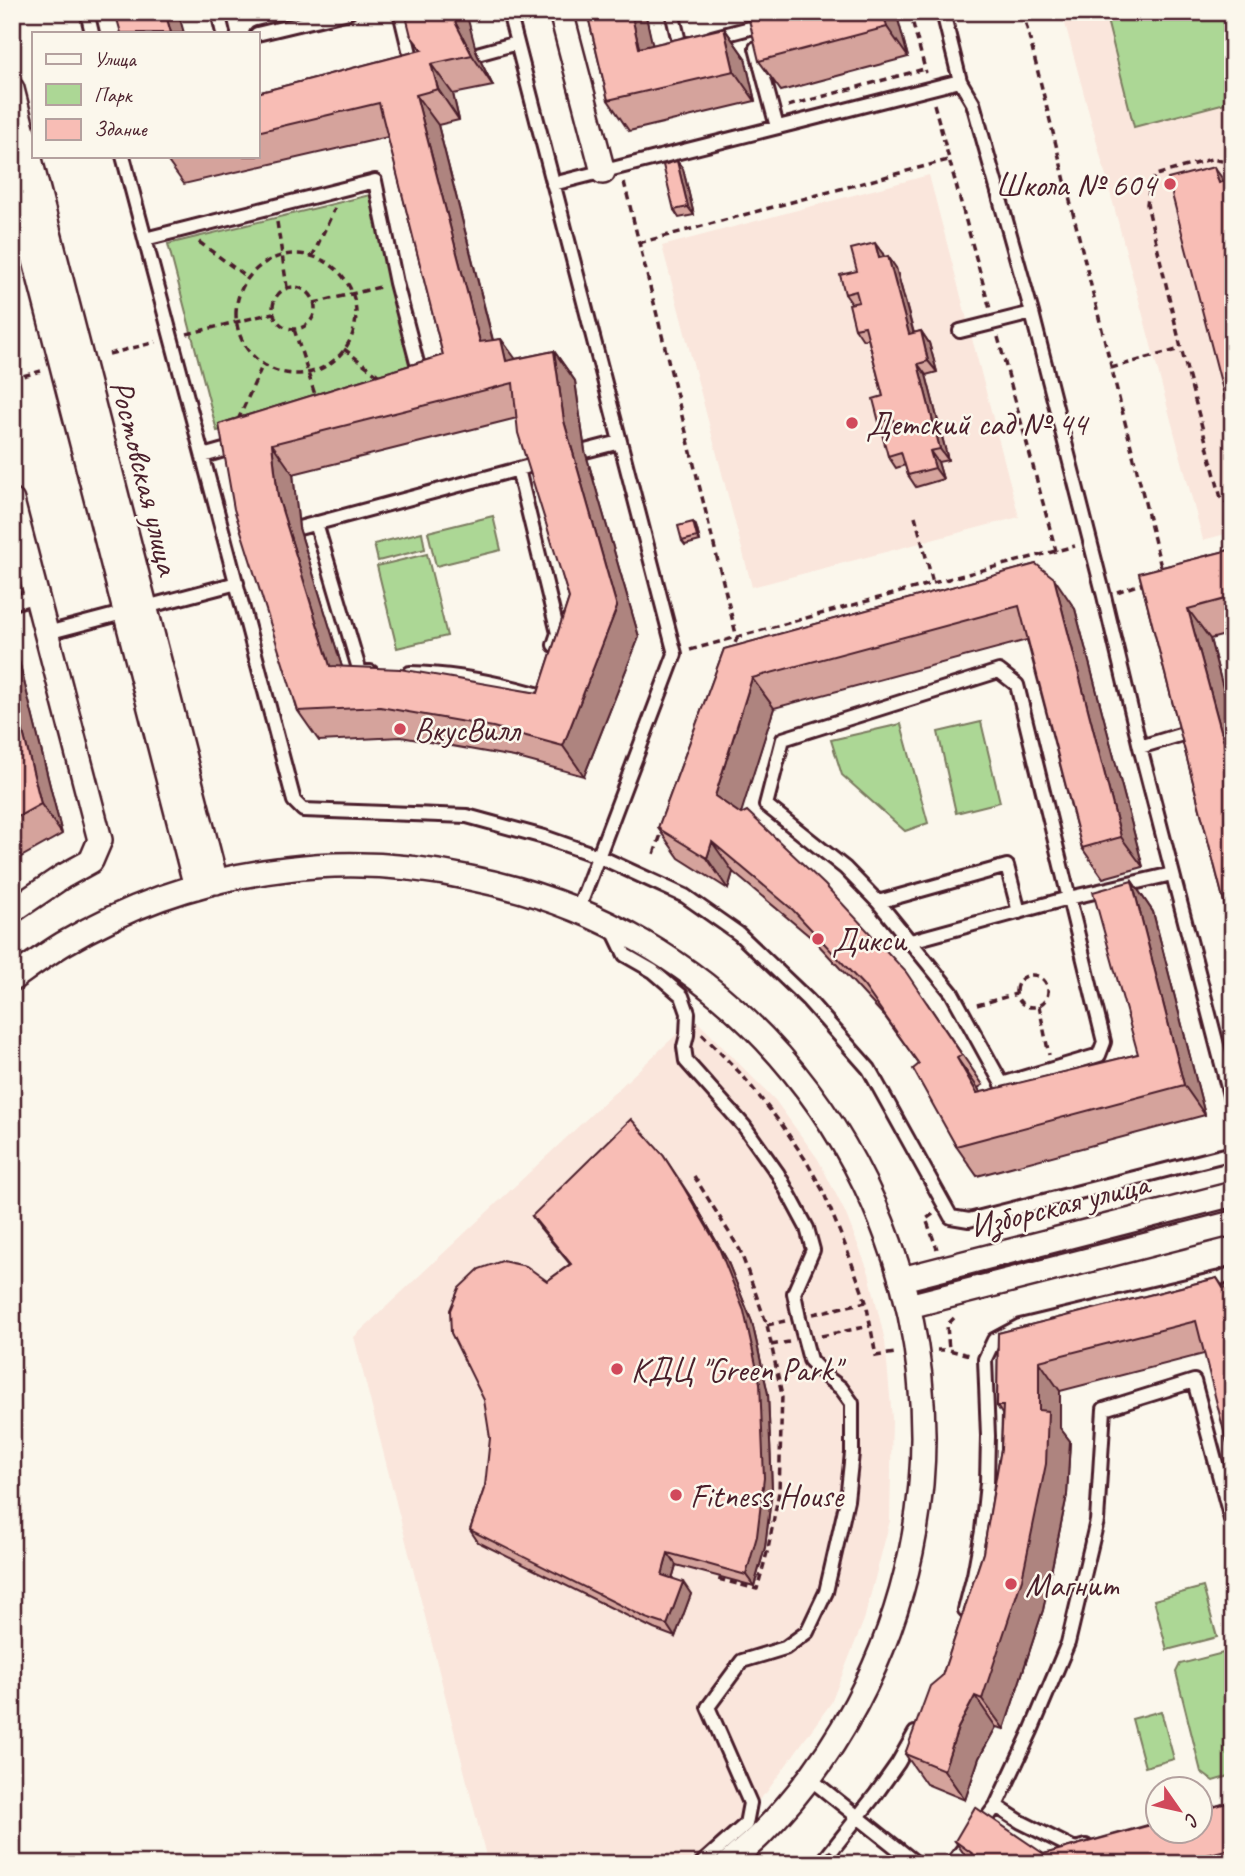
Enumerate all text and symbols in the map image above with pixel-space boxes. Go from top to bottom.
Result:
legend [32,32,259,158]
text: Улица [94,46,137,72]
text: Парк [94,82,134,108]
text: Здание [94,116,148,142]
place label: Школа № 604 [995,164,1159,206]
marker: Школа № 604 [1162,176,1178,192]
street label: Ростовская улица [101,376,190,581]
place label: Детский сад № 44 [866,403,1090,445]
marker: Детский сад № 44 [844,415,860,431]
place label: ВкусВилл [414,709,522,751]
marker: ВкусВилл [392,721,408,737]
place label: Дикси [832,919,908,961]
marker: Дикси [810,931,826,947]
street label: Изборская улица [966,1162,1155,1247]
place label: КДЦ "Green Park" [631,1349,846,1391]
marker: КДЦ "Green Park" [609,1361,625,1377]
place label: Fitness House [690,1475,845,1517]
marker: Fitness House [668,1487,684,1503]
place label: Магнит [1025,1564,1120,1606]
marker: Магнит [1003,1576,1019,1592]
north arrow [1144,1774,1214,1844]
text: С [1178,1808,1205,1832]

